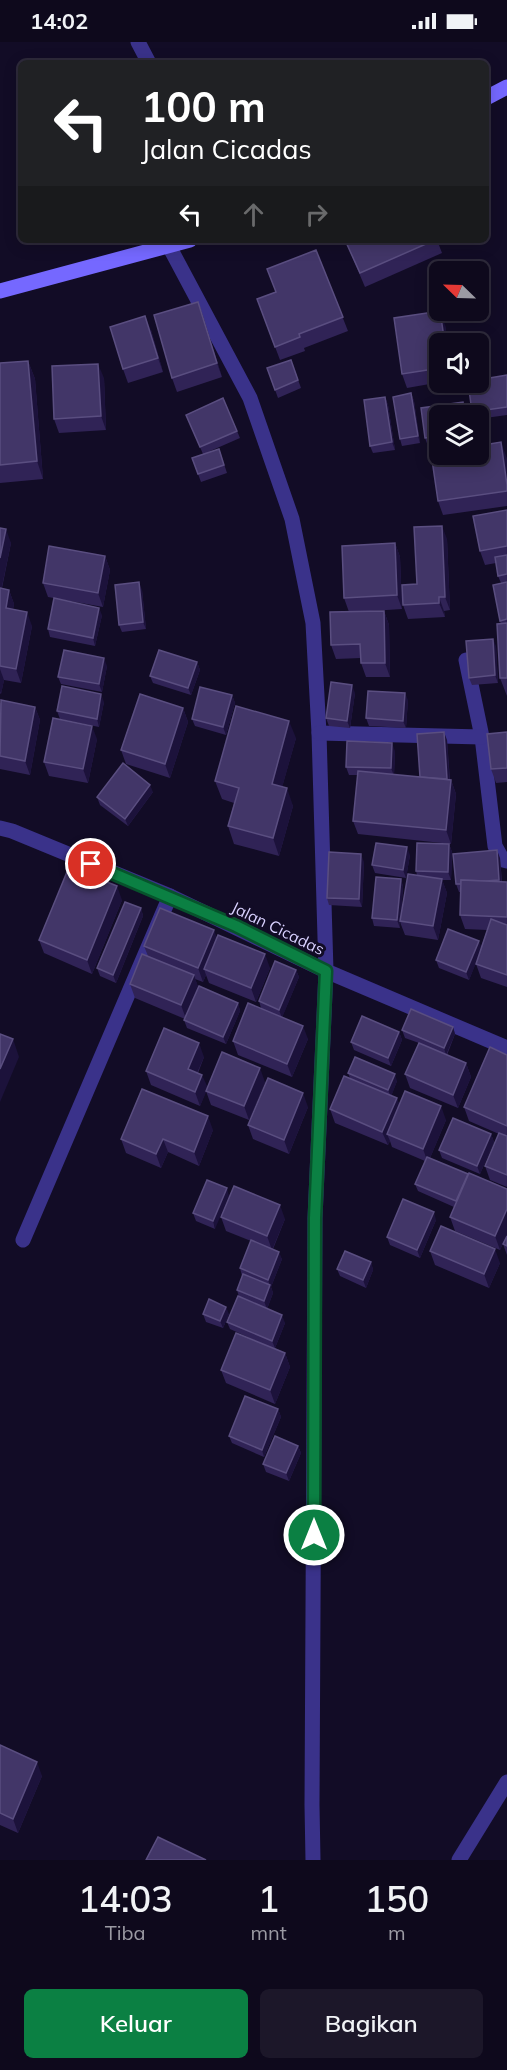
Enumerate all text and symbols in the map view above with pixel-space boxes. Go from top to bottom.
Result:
text: 14:02 [30,7,88,35]
text: 100 m [141,80,266,133]
icon: left [42,84,120,162]
text: Jalan Cicadas [141,132,312,166]
icon: left [174,198,207,231]
icon: ahead [237,198,270,231]
icon: right [300,198,333,231]
north arrow [429,261,489,321]
map controls [429,261,489,465]
button: sound [429,333,489,393]
button: layers [429,405,489,465]
pin [65,838,116,889]
icon: arrive [74,847,107,880]
street label: Jalan Cicadas [228,897,328,959]
position arrow [282,1503,346,1567]
text: 14:03 [78,1876,173,1921]
text: 1 [258,1876,279,1921]
text: 150 [364,1876,429,1921]
text: Tiba [105,1920,146,1945]
text: mnt [250,1920,287,1945]
text: m [388,1920,406,1945]
button: Keluar [24,1989,248,2058]
button: Bagikan [260,1989,483,2058]

